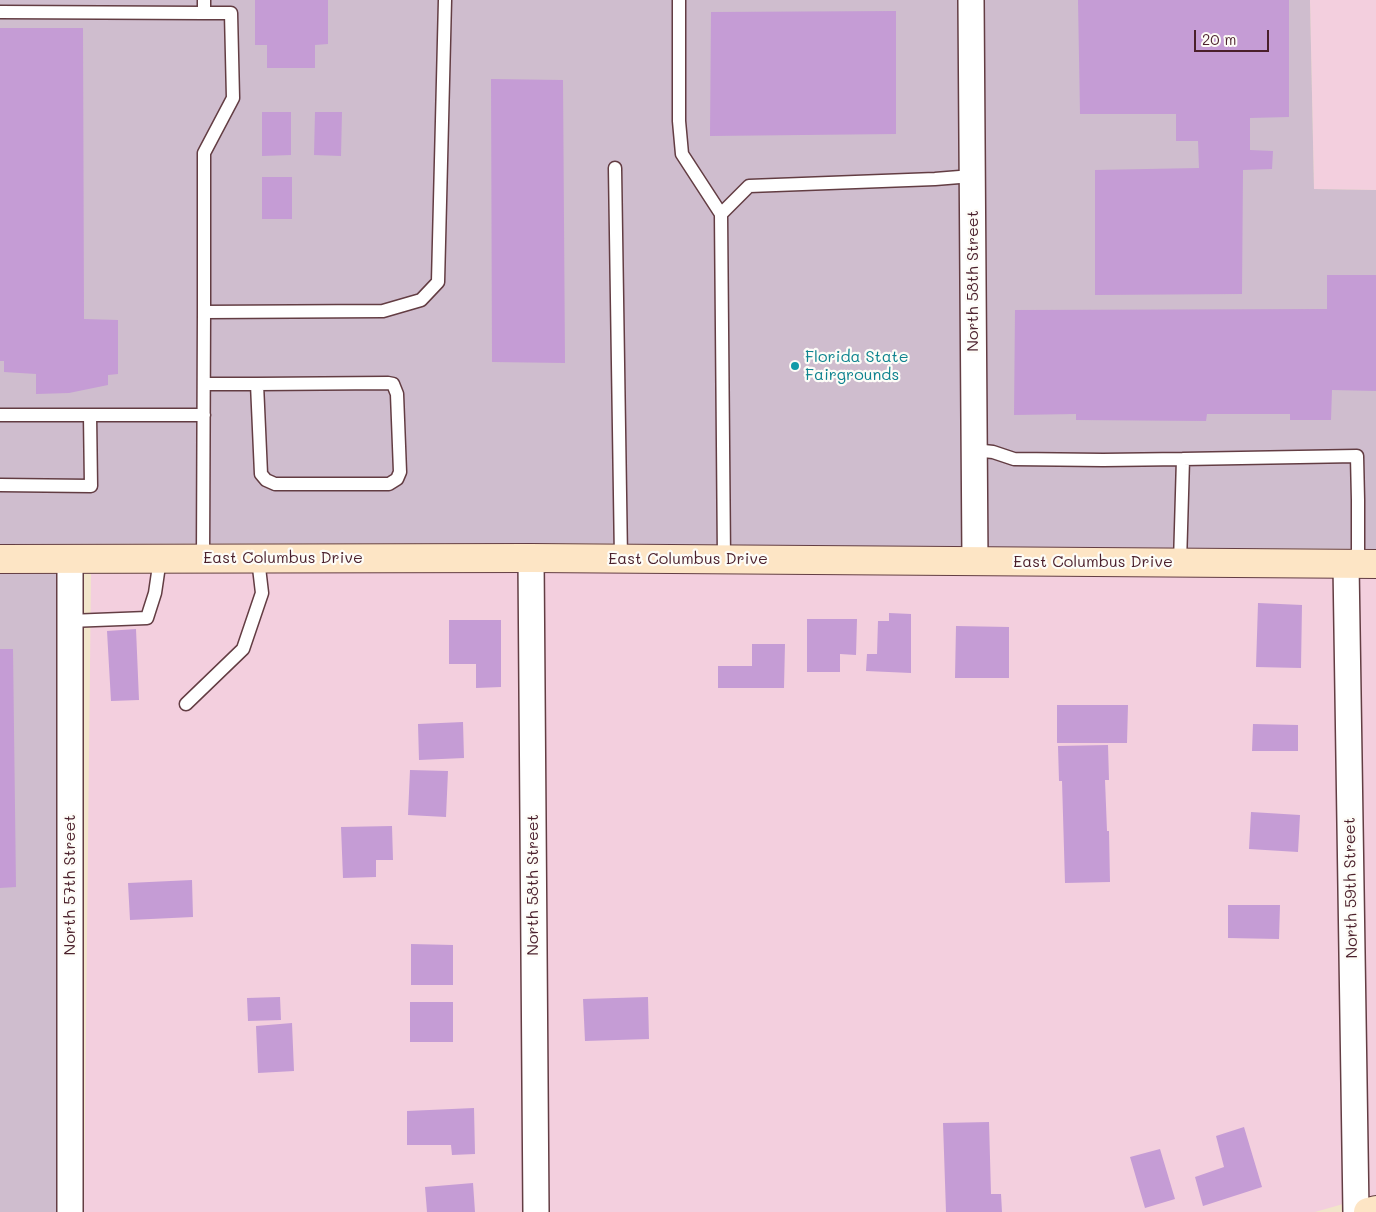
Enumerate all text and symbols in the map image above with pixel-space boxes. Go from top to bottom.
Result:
scale bar [1196,20,1271,52]
text: 20 m [1202,29,1236,49]
street label: North 58th Street [963,210,983,352]
place label: Florida State Fairgrounds [805,347,909,385]
marker: Florida State Fairgrounds [789,360,801,372]
street label: East Columbus Drive [203,548,363,568]
street label: East Columbus Drive [608,549,768,569]
street label: East Columbus Drive [1013,552,1173,572]
street label: North 58th Street [523,814,543,956]
street label: North 57th Street [60,815,80,955]
street label: North 59th Street [1340,817,1362,959]

